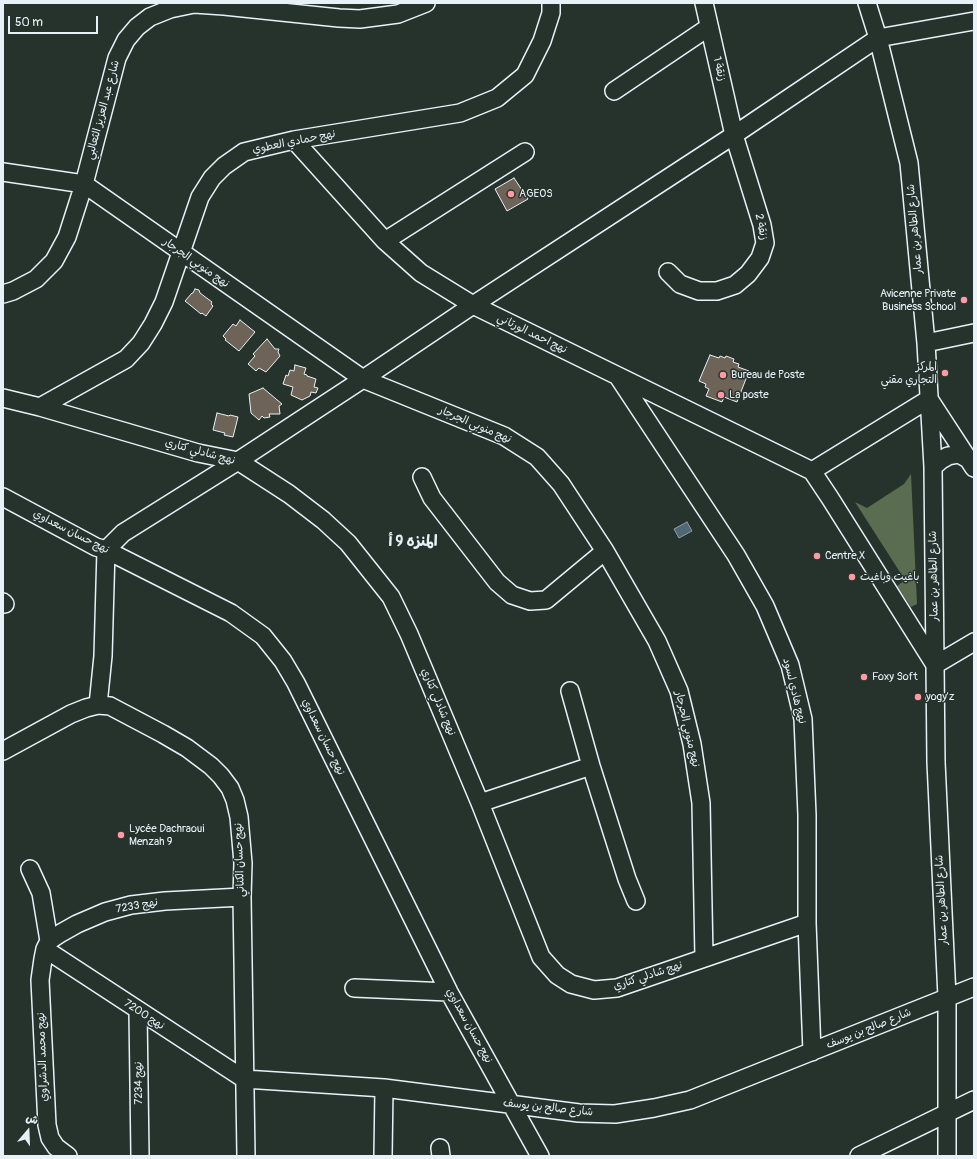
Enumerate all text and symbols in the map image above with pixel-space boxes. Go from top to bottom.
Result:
scale bar [10,8,100,34]
text: 50 m [15,15,43,30]
street label: زنقة 1 [710,55,728,83]
street label: شارع عبد العزيز الثعالبي [83,59,123,161]
street label: نهج حمادي العطوي [251,127,337,157]
street label: شارع الطاهر بن عمار [904,183,926,275]
place label: AGEOS [519,187,553,201]
marker: AGEOS [506,189,516,199]
street label: زنقة 2 [752,213,770,241]
street label: نهج منوبي الجرجار [160,235,232,291]
place label: Avicenne Private Business School [880,287,956,313]
marker: Avicenne Private Business School [959,295,969,305]
street label: نهج احمد الورتاني [495,311,569,357]
place label: المركز التجاري مقني [881,360,937,386]
place label: Bureau de Poste [731,368,805,382]
marker: المركز التجاري مقني [940,368,950,378]
marker: Bureau de Poste [718,370,728,380]
place label: La poste [729,388,769,402]
marker: La poste [716,390,726,400]
street label: نهج منوبي الجرجار [437,404,513,446]
street label: نهج شادلي كتاري [163,436,237,468]
street label: نهج حسان سعداوي [31,507,111,557]
street label: شارع الطاهر بن عمار [927,531,941,621]
district label: المنزه 9 أ [388,533,438,551]
place label: Centre X [825,549,865,563]
marker: Centre X [812,551,822,561]
place label: باغيت وباغيت [860,570,919,584]
marker: باغيت وباغيت [847,572,857,582]
street label: نهج هادي لسود [779,657,809,725]
street label: نهج شادلي كتاري [418,666,458,738]
place label: Foxy Soft [872,670,918,684]
marker: Foxy Soft [859,672,869,682]
street label: نهج منوبي الجرجار [672,690,702,768]
place label: yogy'z [926,690,955,704]
marker: yogy'z [913,692,923,702]
street label: نهج حسان سعداوي [299,697,347,777]
place label: Lycée Dachraoui Menzah 9 [129,822,204,848]
street label: نهج حسان الكناني [232,823,248,897]
marker: Lycée Dachraoui Menzah 9 [116,830,126,840]
street label: شارع الطاهر بن عمار [933,855,951,945]
street label: نهج 7233 [115,896,159,916]
street label: نهج شادلي كتاري [612,959,684,993]
street label: نهج حسان سعداوي [443,986,495,1066]
street label: نهج 7200 [121,997,167,1033]
street label: شارع صالح بن يوسف [825,1006,913,1052]
street label: نهج محمد الدشراوي [35,1012,51,1102]
street label: نهج 7234 [132,1061,146,1105]
street label: شارع صالح بن يوسف [502,1097,594,1119]
north arrow [8,1111,48,1151]
text: ش [24,1111,40,1127]

